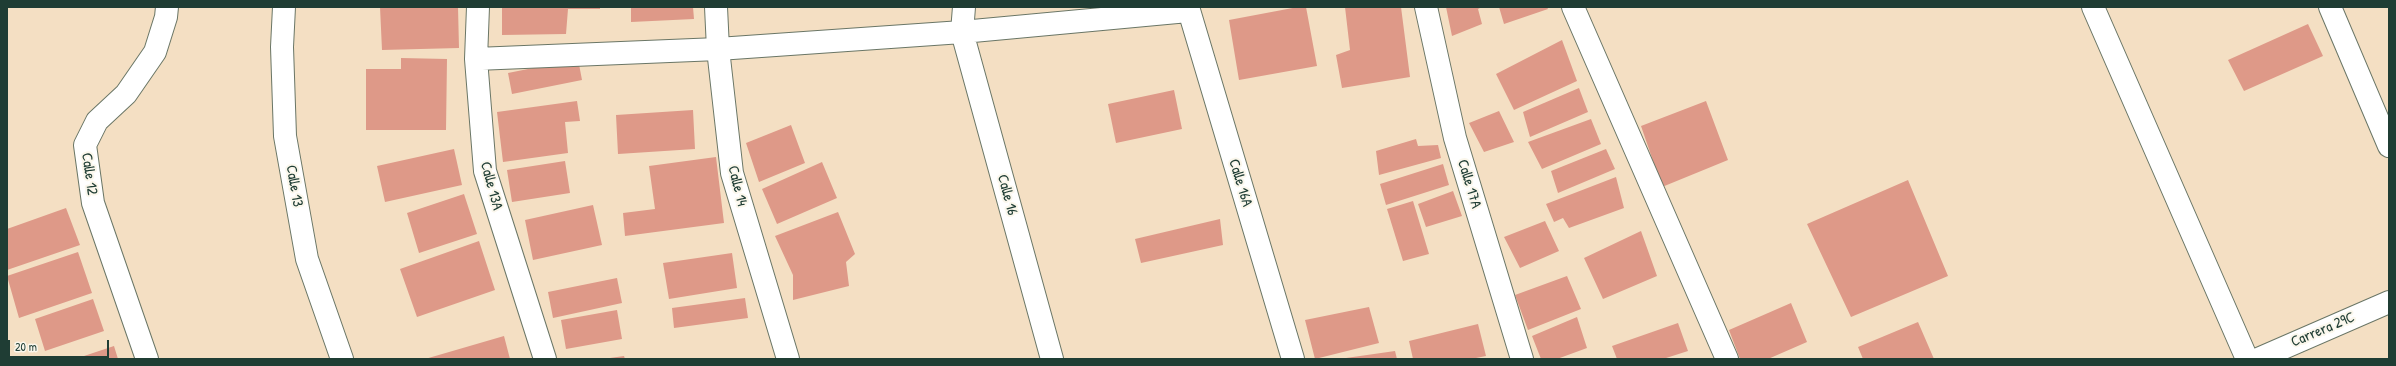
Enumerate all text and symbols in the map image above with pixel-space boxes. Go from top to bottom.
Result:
street label: Calle 12 [77,152,101,196]
street label: Calle 16A [1224,157,1256,209]
street label: Calle 17A [1453,157,1485,211]
street label: Calle 13A [476,160,506,212]
street label: Calle 13 [281,164,307,208]
street label: Calle 14 [723,164,751,208]
street label: Calle 16 [993,173,1021,217]
street label: Carrera 29C [2288,309,2358,351]
scale bar [10,332,111,358]
text: 20 m [15,338,37,355]

